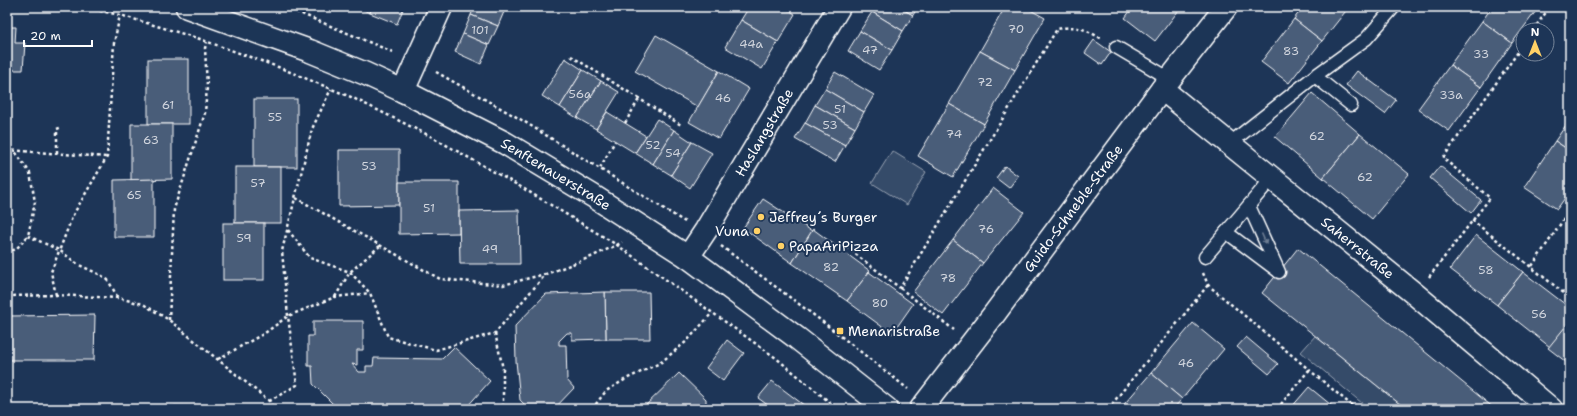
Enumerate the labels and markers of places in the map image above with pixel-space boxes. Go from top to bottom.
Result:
place label: Jeffrey´s Burger [769,208,878,226]
marker: Jeffrey´s Burger [756,212,766,222]
place label: Vuna [715,222,749,240]
marker: Vuna [752,226,762,236]
place label: PapaAriPizza [789,237,878,255]
marker: PapaAriPizza [776,241,786,251]
place label: Menaristraße [848,322,940,340]
marker: Menaristraße [835,326,845,336]

